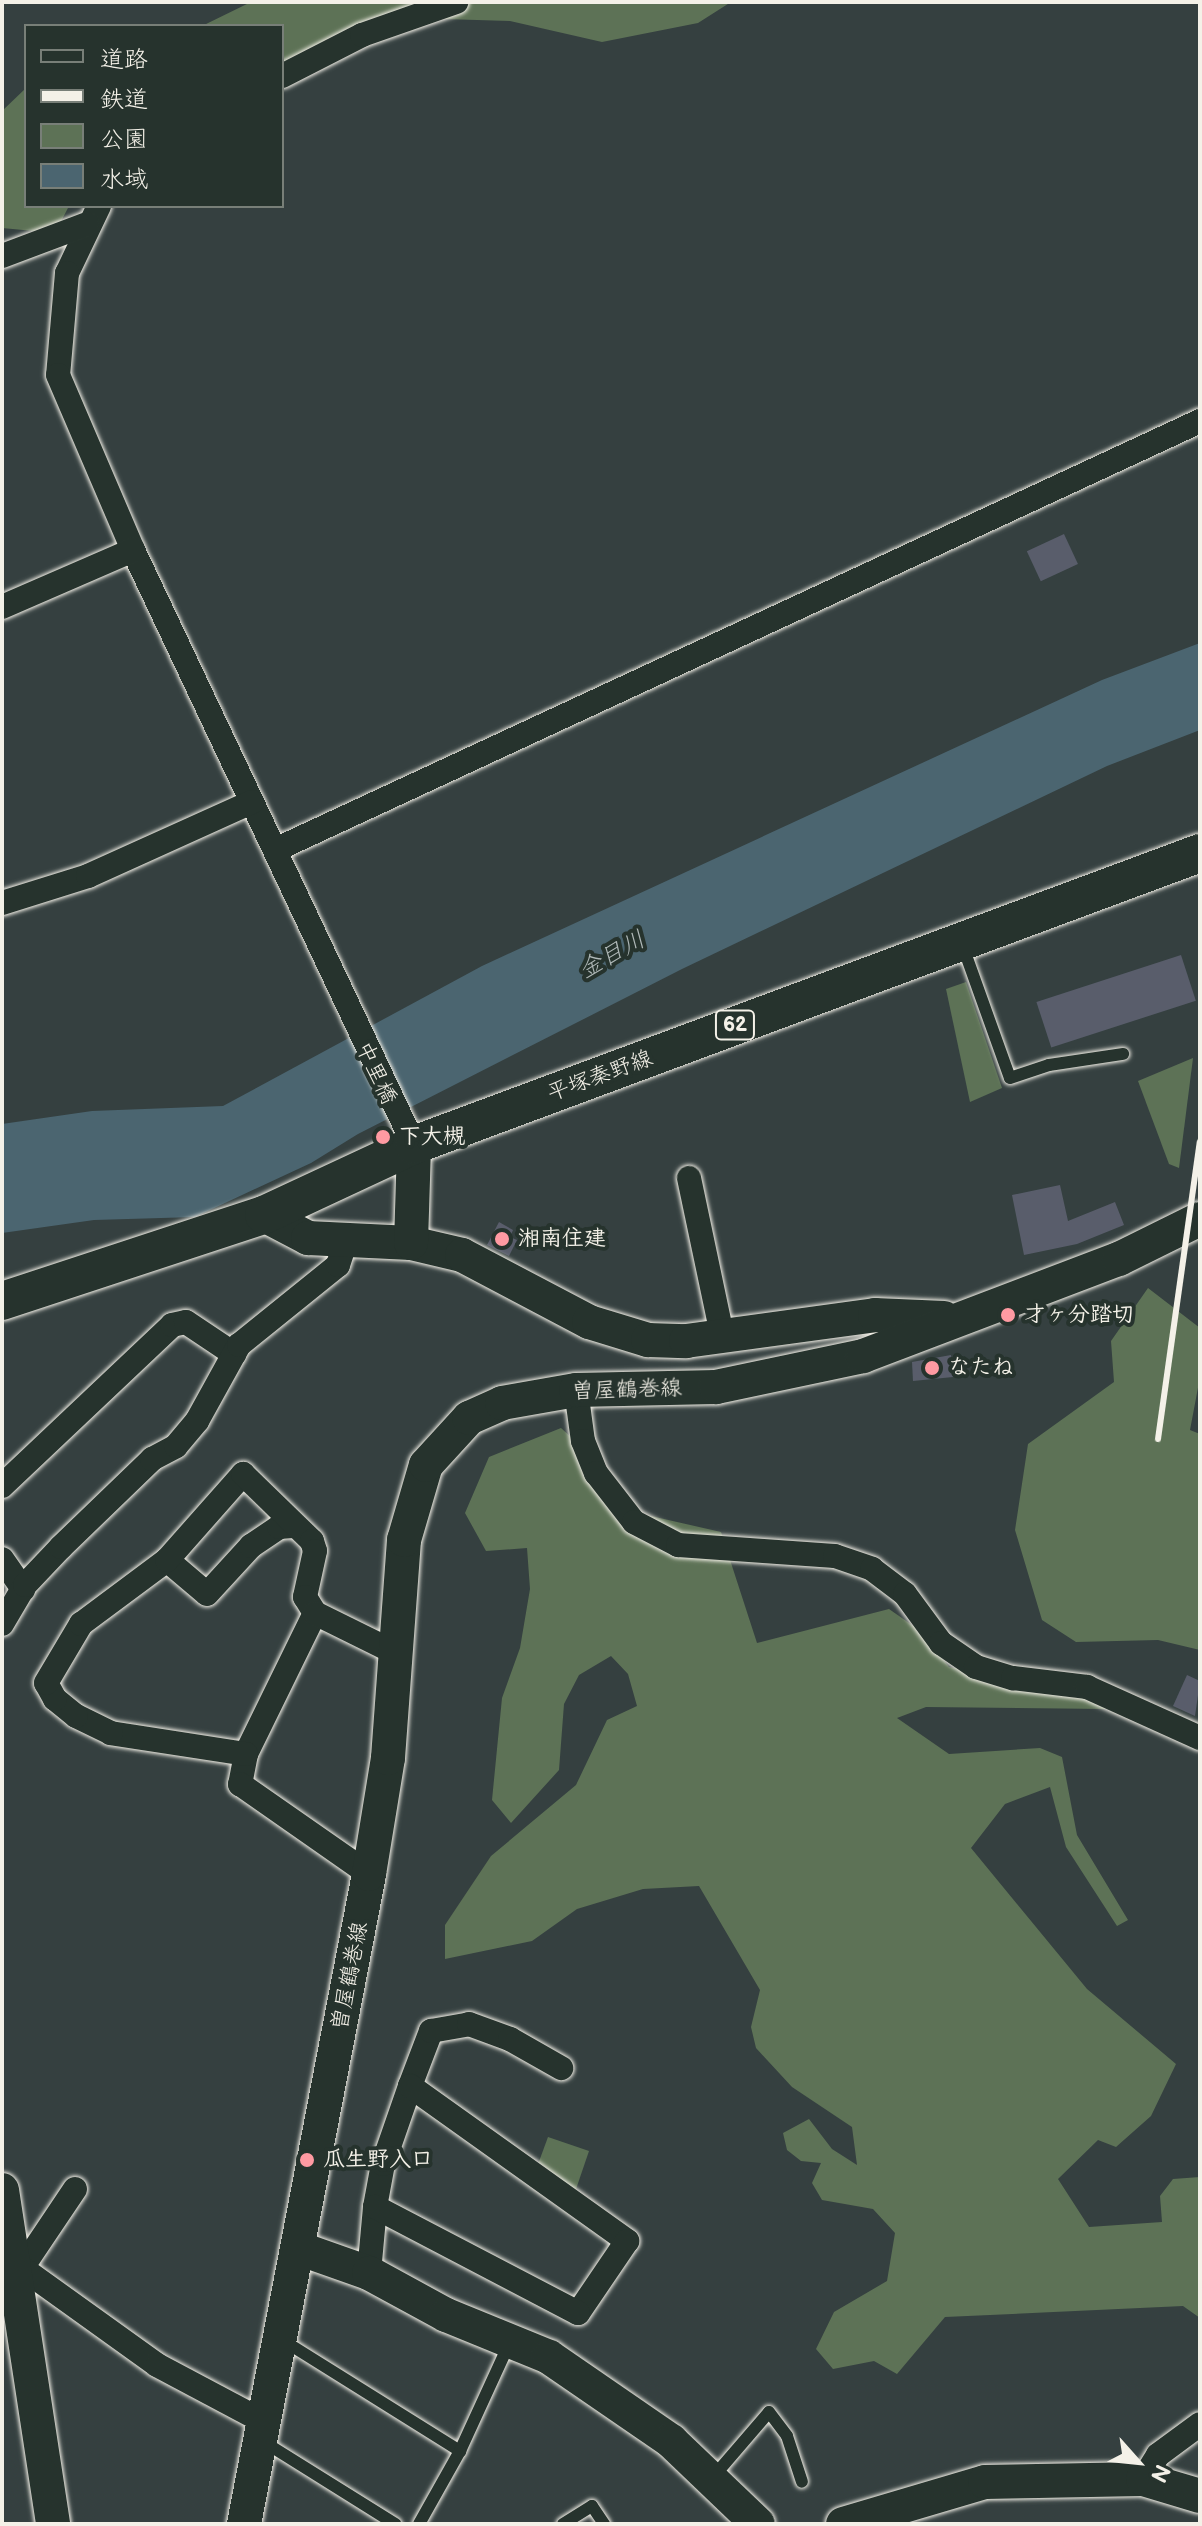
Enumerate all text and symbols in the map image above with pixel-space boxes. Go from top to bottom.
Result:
legend [24,24,284,208]
text: 道路 [100,45,148,74]
text: 鉄道 [100,85,148,114]
text: 公園 [100,125,148,154]
text: 水域 [100,165,148,194]
water label: 金目川 [574,925,650,985]
road number: 62 [713,1009,757,1041]
street label: 中里橋 [350,1038,402,1108]
street label: 平塚秦野線 [544,1045,656,1107]
place label: 下大槻 [399,1124,465,1150]
marker: 下大槻 [374,1128,392,1146]
place label: 湘南住建 [518,1226,606,1252]
marker: 湘南住建 [493,1230,511,1248]
place label: 才ヶ分踏切 [1024,1302,1134,1328]
marker: 才ヶ分踏切 [999,1306,1017,1324]
place label: なたね [948,1355,1014,1381]
marker: なたね [923,1359,941,1377]
street label: 曽屋鶴巻線 [572,1375,682,1405]
street label: 曽屋鶴巻線 [327,1919,373,2033]
place label: 瓜生野入口 [323,2147,433,2173]
marker: 瓜生野入口 [298,2151,316,2169]
north arrow [1098,2422,1178,2502]
text: N [1144,2460,1176,2487]

